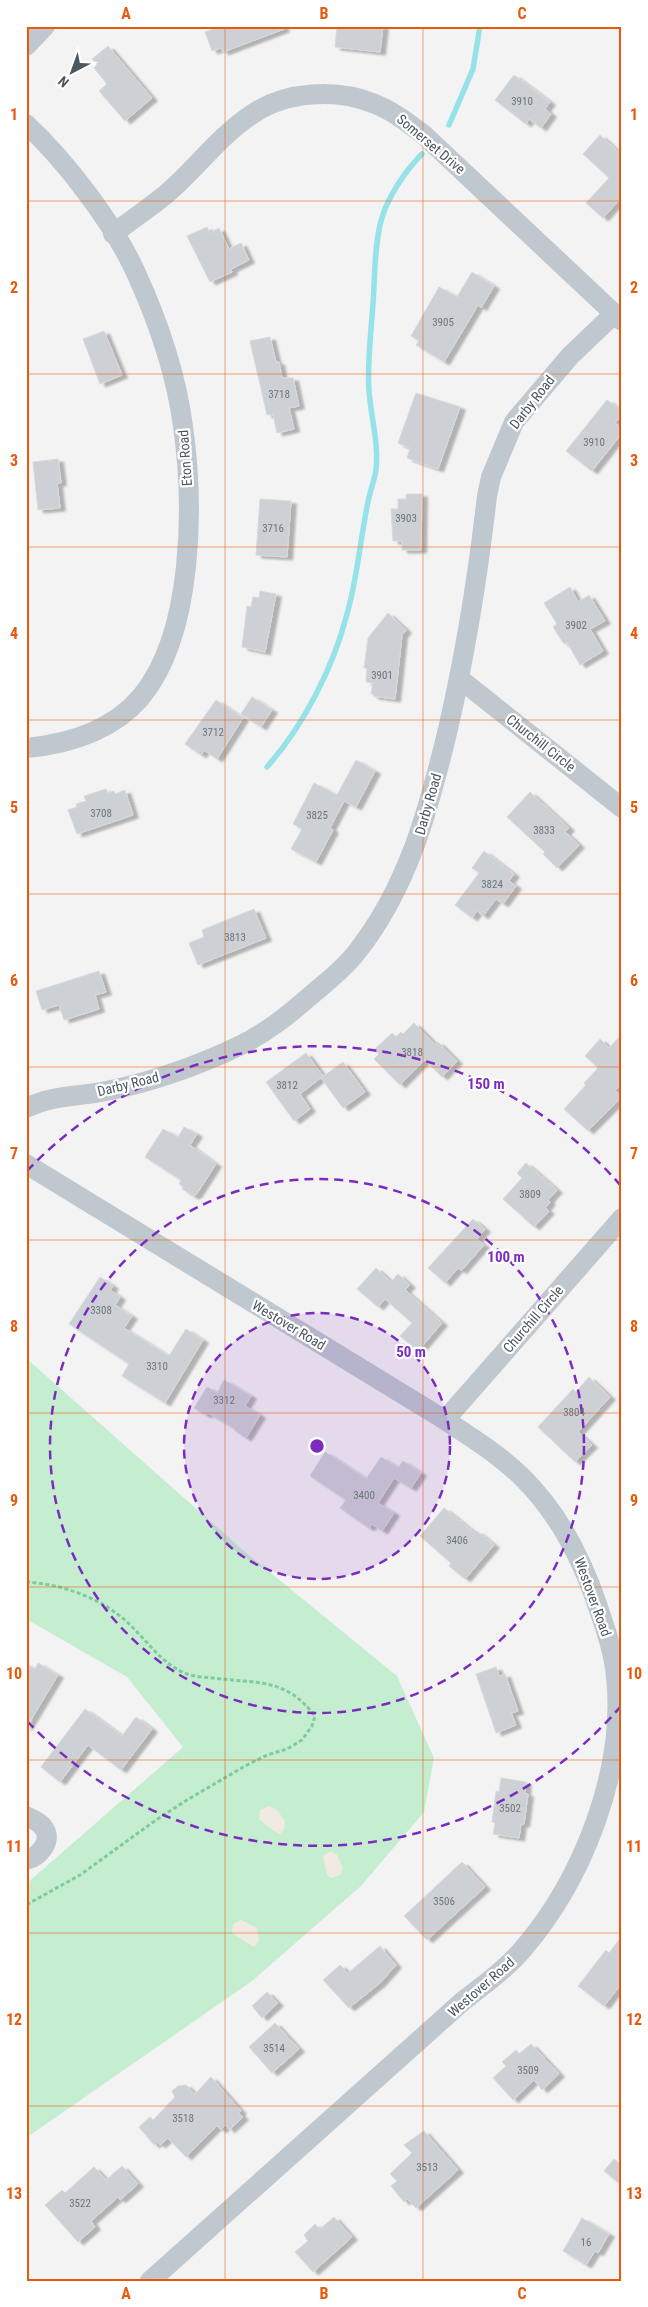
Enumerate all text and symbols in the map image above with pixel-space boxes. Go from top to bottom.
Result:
text: A [121,4,131,23]
text: B [320,4,329,23]
text: C [517,4,527,23]
north arrow [48,48,98,98]
text: N [55,73,72,91]
house number: 3910 [511,95,533,108]
text: 1 [10,105,18,124]
text: 1 [630,105,638,124]
street label: Somerset Drive [394,111,469,177]
text: 2 [10,278,18,297]
text: 2 [630,278,638,297]
house number: 3905 [432,316,454,329]
street label: Darby Road [506,372,558,432]
house number: 3718 [268,388,290,401]
street label: Eton Road [175,429,195,487]
house number: 3910 [583,436,605,449]
text: 3 [10,451,18,470]
text: 3 [630,451,638,470]
house number: 3903 [395,512,417,525]
house number: 3716 [262,522,284,535]
house number: 3902 [565,619,587,632]
text: 4 [10,624,18,643]
text: 4 [630,624,638,643]
house number: 3901 [371,669,393,682]
street label: Churchill Circle [503,711,579,775]
house number: 3712 [202,726,224,739]
street label: Darby Road [412,772,444,836]
text: 5 [10,798,18,817]
text: 5 [630,798,638,817]
house number: 3708 [90,807,112,820]
house number: 3825 [306,809,328,822]
house number: 3833 [533,824,555,837]
house number: 3824 [481,878,503,891]
house number: 3813 [224,931,246,944]
text: 6 [10,971,18,990]
text: 6 [630,971,638,990]
house number: 3818 [401,1046,423,1059]
street label: Darby Road [96,1069,160,1099]
text: 150 m [467,1075,505,1093]
house number: 3812 [276,1079,298,1092]
text: 7 [10,1144,18,1163]
text: 7 [630,1144,638,1163]
house number: 3809 [519,1188,541,1201]
text: 100 m [487,1248,525,1266]
street label: Churchill Circle [500,1282,567,1356]
street label: Westover Road [250,1297,328,1353]
house number: 3308 [90,1304,112,1317]
text: 8 [10,1317,18,1336]
text: 8 [630,1317,638,1336]
text: 50 m [396,1343,426,1361]
house number: 3310 [146,1360,168,1373]
house number: 3312 [213,1394,235,1407]
house number: 3804 [563,1406,585,1419]
centre of rings [308,1437,326,1455]
house number: 3400 [353,1489,375,1502]
text: 9 [10,1491,18,1510]
text: 9 [630,1491,638,1510]
house number: 3406 [446,1534,468,1547]
street label: Westover Road [571,1556,615,1638]
text: 10 [6,1664,22,1683]
text: 10 [626,1664,642,1683]
house number: 3502 [499,1802,521,1815]
text: 11 [6,1837,22,1856]
text: 11 [626,1837,642,1856]
house number: 3506 [433,1895,455,1908]
street label: Westover Road [445,1954,517,2020]
text: 12 [6,2010,22,2029]
text: 12 [626,2010,642,2029]
house number: 3514 [263,2042,285,2055]
house number: 3509 [517,2064,539,2077]
house number: 3518 [172,2112,194,2125]
house number: 3513 [416,2161,438,2174]
text: 13 [6,2184,22,2203]
text: 13 [626,2184,642,2203]
house number: 3522 [69,2197,91,2210]
house number: 16 [581,2236,591,2249]
text: A [121,2284,131,2303]
text: B [320,2284,329,2303]
text: C [517,2284,527,2303]

